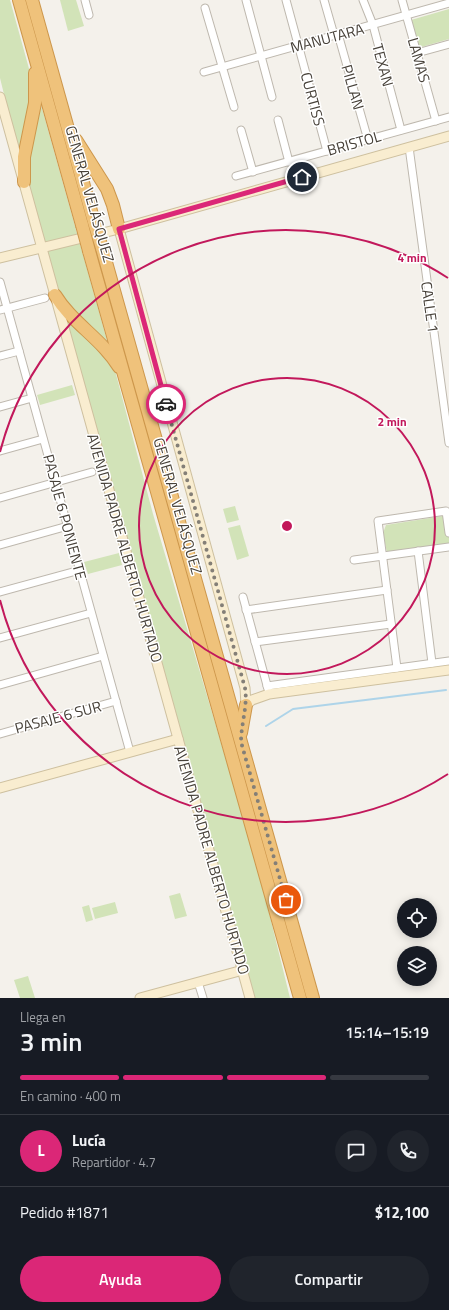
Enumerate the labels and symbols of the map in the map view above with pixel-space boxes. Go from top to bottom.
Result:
street label: MANUTARA [288,17,367,59]
street label: LAMAS [402,35,436,85]
street label: TEXAN [366,41,400,89]
street label: PILLAN [336,62,370,112]
street label: CURTISS [295,70,331,128]
street label: GENERAL VELÁSQUEZ [59,123,121,265]
street label: BRISTOL [324,124,384,162]
pin [285,160,319,194]
text: 4 min [397,248,427,267]
street label: CALLE 1 [415,280,445,334]
courier [146,384,186,424]
text: 2 min [377,412,407,431]
street label: AVENIDA PADRE ALBERTO HURTADO [81,431,169,665]
street label: GENERAL VELÁSQUEZ [147,435,209,577]
street label: PASAJE 6 PONIENTE [37,452,93,582]
centre of rings [280,519,294,533]
street label: PASAJE 6 SUR [12,694,104,740]
street label: AVENIDA PADRE ALBERTO HURTADO [168,743,256,977]
pin [269,883,303,917]

